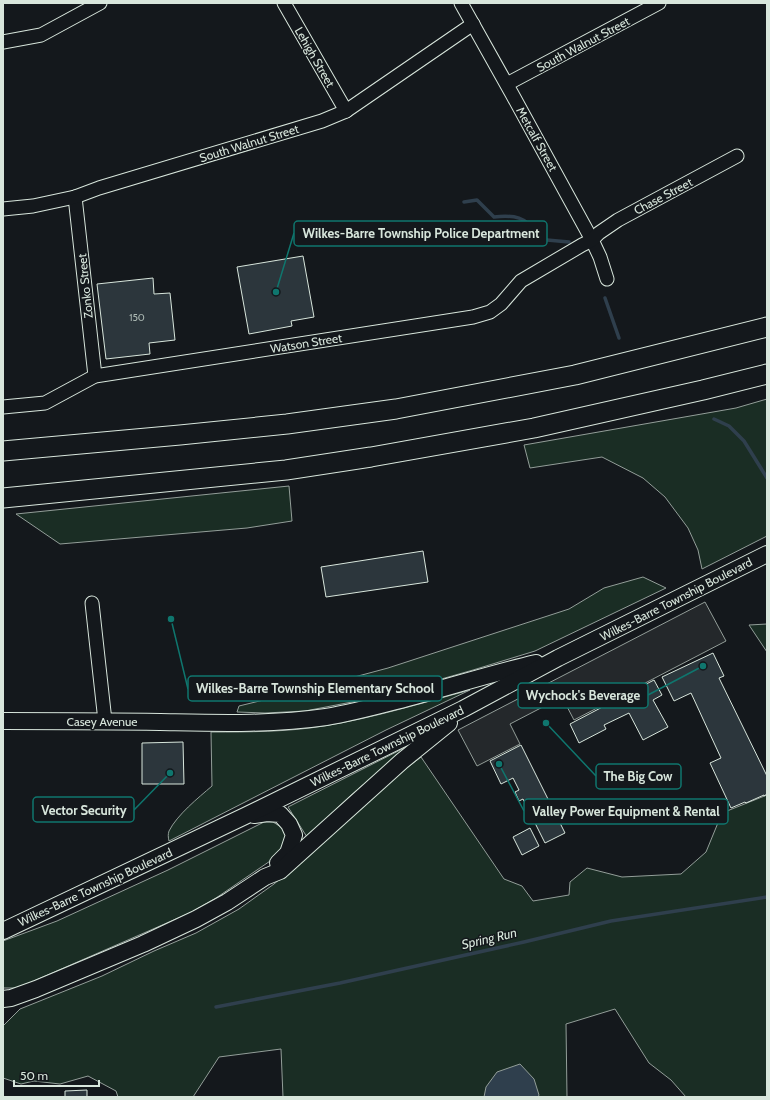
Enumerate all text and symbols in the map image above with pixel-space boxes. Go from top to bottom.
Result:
street label: South Walnut Street [534,13,632,75]
street label: Lehigh Street [292,24,338,90]
street label: Metcalf Street [513,104,561,174]
street label: South Walnut Street [197,121,301,165]
street label: Chase Street [631,174,695,218]
callout: Wilkes-Barre Township Police Department [294,221,547,246]
text: Wilkes-Barre Township Police Department [303,225,540,241]
street label: Zonko Street [74,253,96,319]
house number: 150 [129,311,145,324]
street label: Watson Street [269,330,343,356]
street label: Wilkes-Barre Township Boulevard [597,554,755,644]
callout: Wilkes-Barre Township Elementary School [188,676,442,701]
text: Wilkes-Barre Township Elementary School [196,680,435,696]
callout: Wychock's Beverage [518,683,648,708]
text: Wychock's Beverage [526,687,640,703]
street label: Wilkes-Barre Township Boulevard [308,702,466,790]
street label: Casey Avenue [66,714,138,729]
callout: The Big Cow [596,764,681,789]
text: The Big Cow [603,768,673,784]
callout: Vector Security [33,797,134,822]
callout: Valley Power Equipment & Rental [524,799,728,824]
text: Vector Security [41,802,127,818]
text: Valley Power Equipment & Rental [532,803,720,819]
street label: Wilkes-Barre Township Boulevard [15,845,175,929]
water label: Spring Run [460,924,518,952]
scale bar [14,1062,99,1088]
text: 50 m [20,1068,48,1083]

